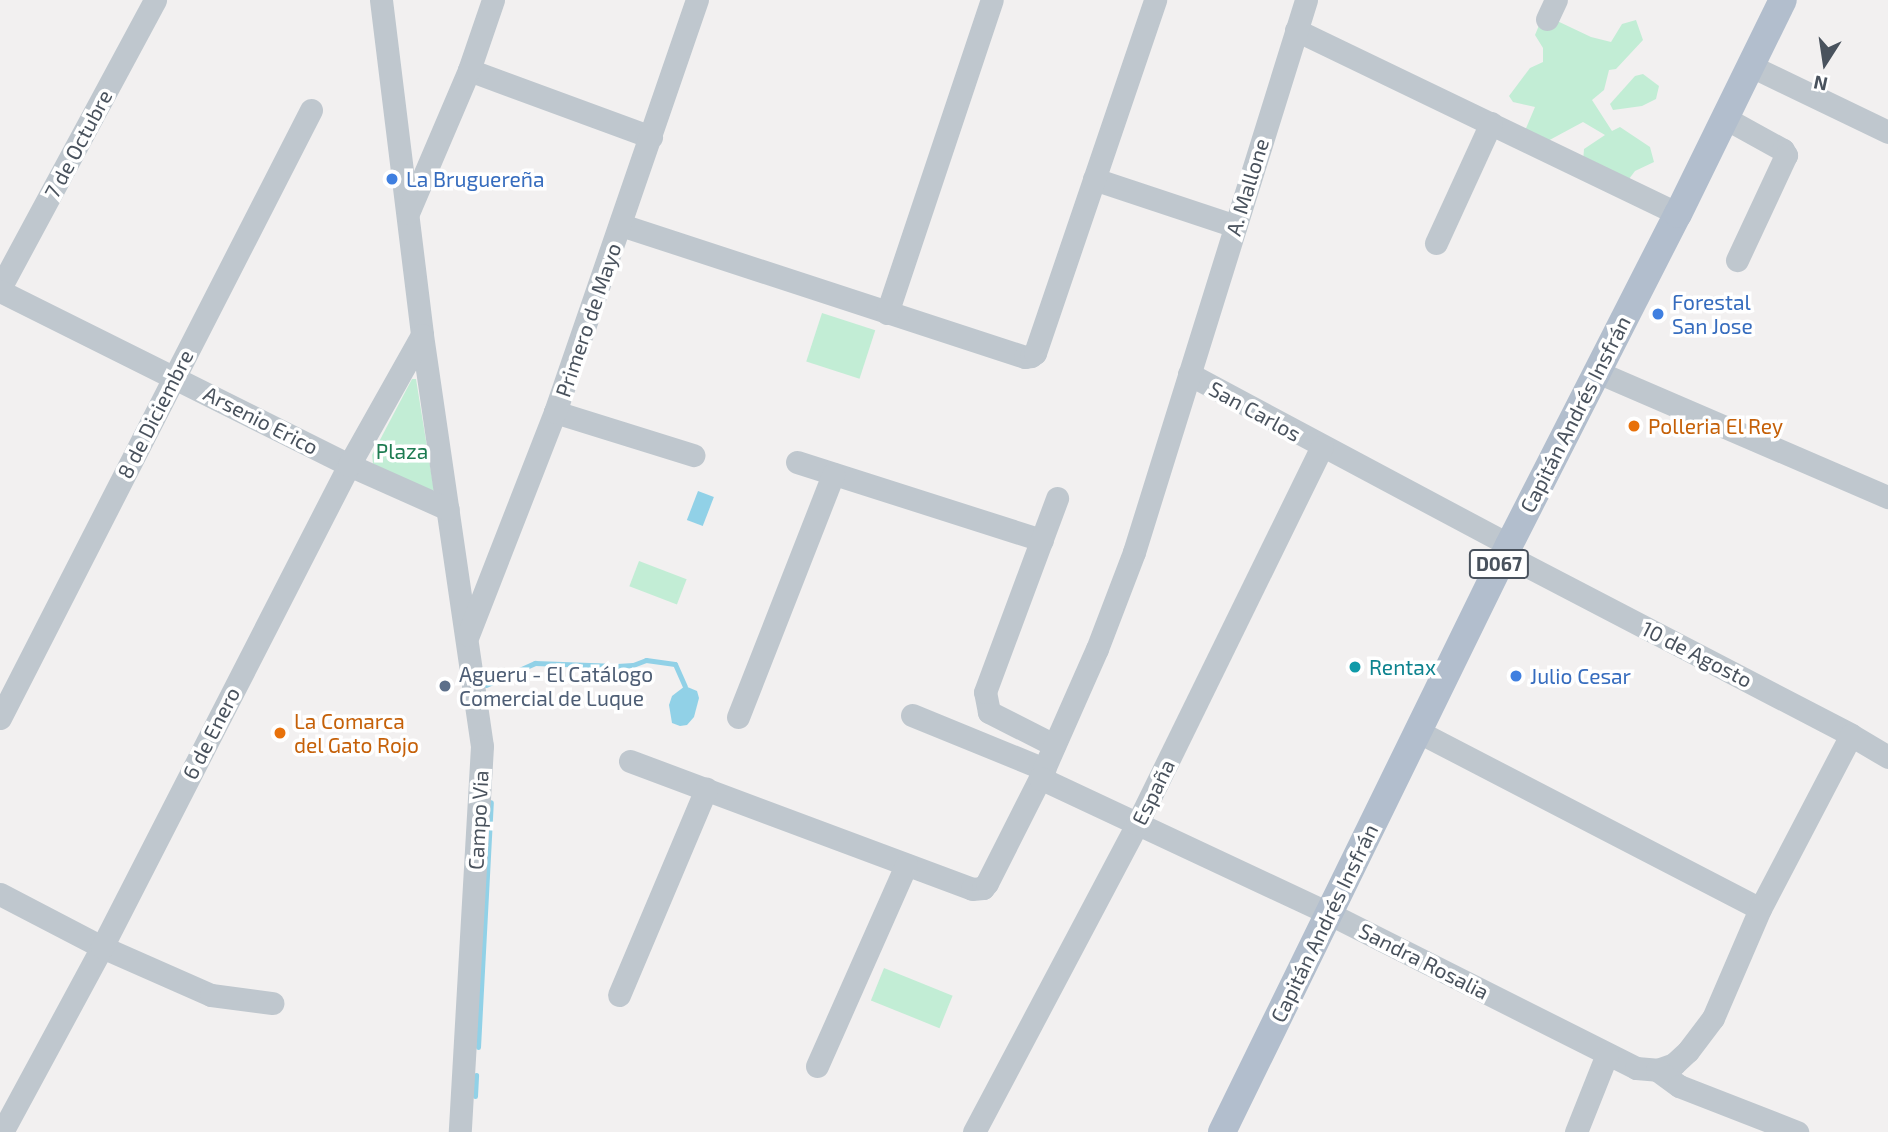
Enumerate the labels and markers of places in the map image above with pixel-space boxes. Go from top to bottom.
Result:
place label: La Bruguereña [406,166,545,192]
marker: La Bruguereña [384,171,400,187]
place label: Forestal San Jose [1672,289,1753,339]
marker: Forestal San Jose [1650,306,1666,322]
place label: Polleria El Rey [1648,413,1784,439]
marker: Polleria El Rey [1626,418,1642,434]
place label: Rentax [1369,654,1436,680]
marker: Rentax [1347,659,1363,675]
place label: Agueru - El Catálogo Comercial de Luque [459,661,654,711]
place label: Julio Cesar [1530,663,1631,689]
marker: Julio Cesar [1508,668,1524,684]
marker: Agueru - El Catálogo Comercial de Luque [437,678,453,694]
place label: La Comarca del Gato Rojo [294,708,420,758]
marker: La Comarca del Gato Rojo [272,725,288,741]

